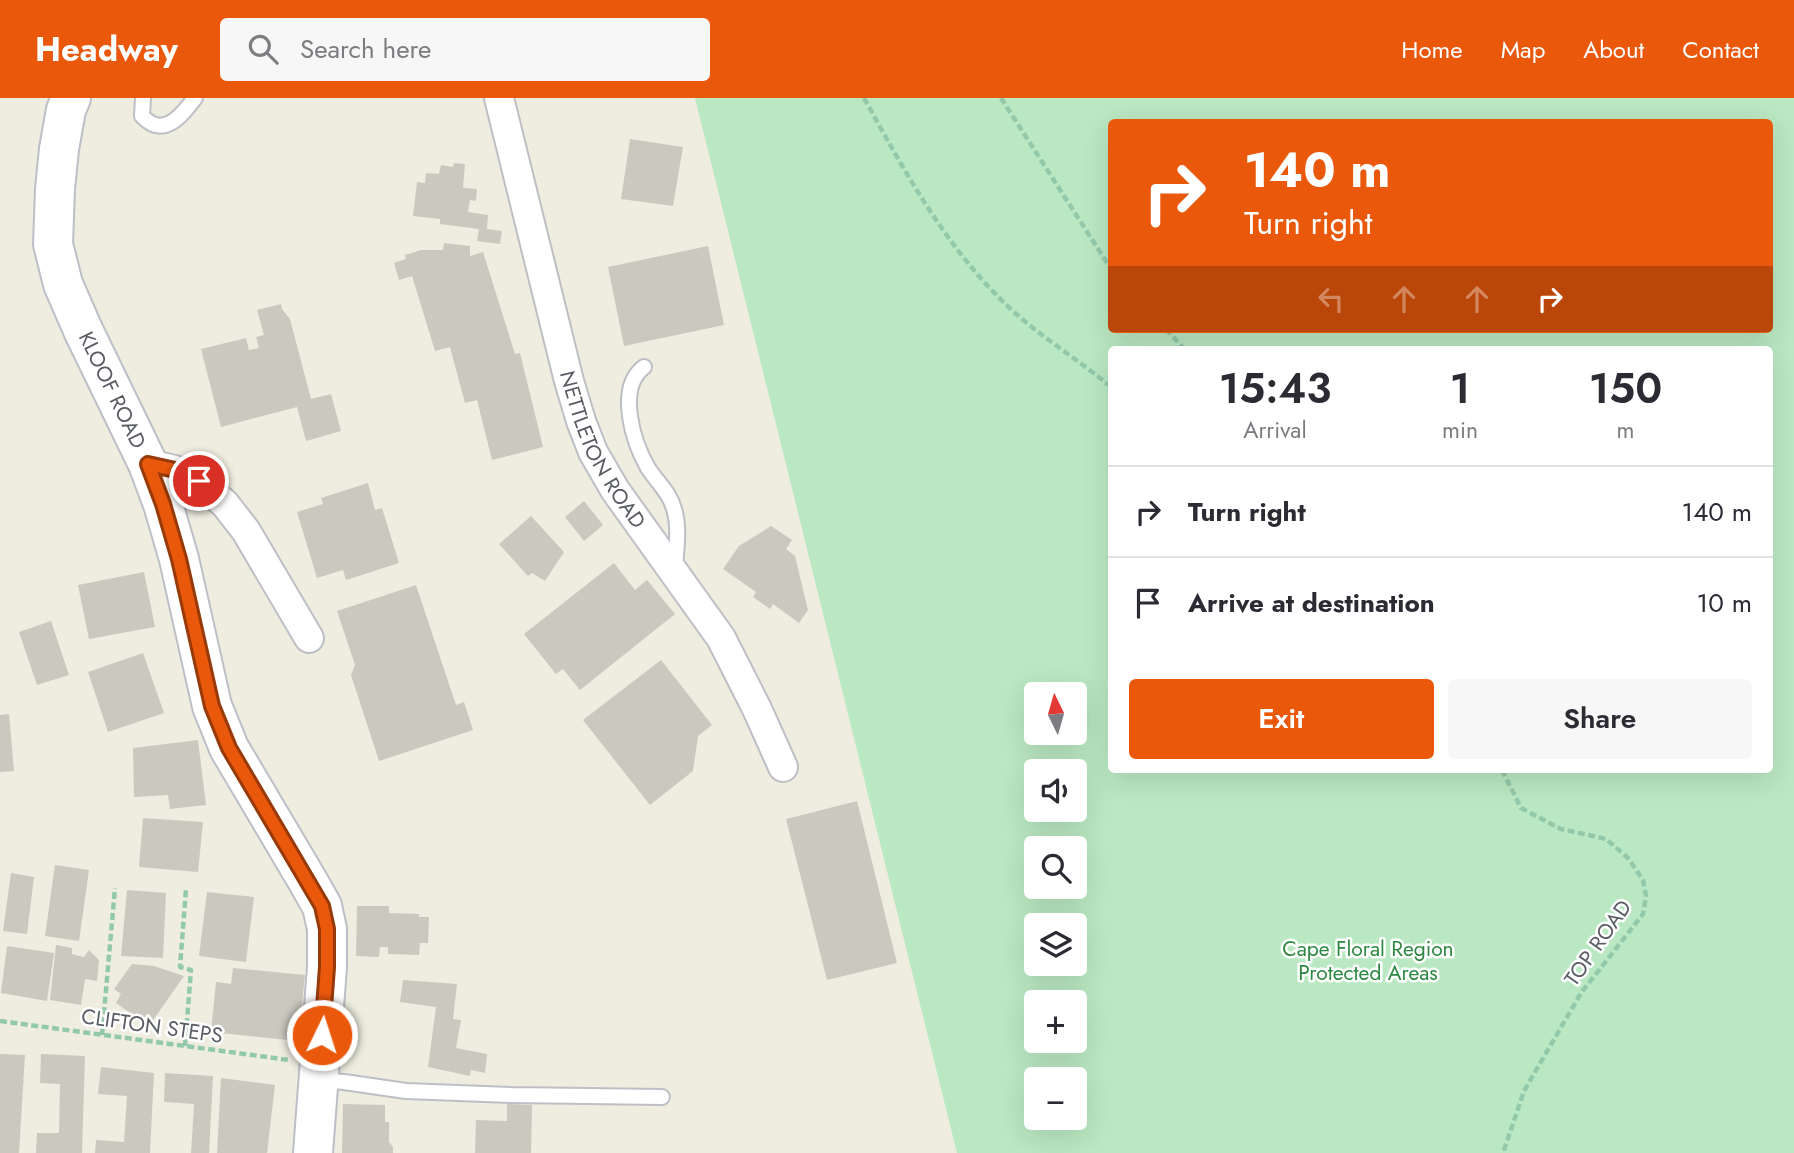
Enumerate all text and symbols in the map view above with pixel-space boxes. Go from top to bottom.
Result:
search box [220,18,710,81]
text: Headway [35,26,178,73]
icon: search [244,30,282,68]
text: Search here [300,30,431,68]
text: Home [1401,32,1463,67]
text: Map [1501,32,1545,67]
text: About [1583,32,1644,67]
text: Contact [1682,32,1759,67]
text: 140 m [1244,135,1390,205]
icon: right [1129,147,1220,238]
text: Turn right [1244,200,1373,246]
icon: left [1312,280,1350,318]
icon: ahead [1385,280,1423,318]
icon: ahead [1458,280,1496,318]
icon: right [1531,280,1569,318]
street label: KLOOF ROAD [71,327,153,454]
text: 15:43 [1219,358,1331,419]
text: 1 [1450,358,1470,419]
text: 150 [1589,358,1662,419]
street label: NETTLETON ROAD [552,368,653,534]
text: Arrival [1243,413,1307,447]
text: min [1442,413,1478,447]
text: m [1617,413,1634,447]
pin [169,451,229,511]
icon: arrive [180,462,218,500]
icon: right [1129,493,1167,531]
text: Turn right [1188,493,1306,531]
text: 140 m [1681,493,1752,531]
icon: arrive [1129,584,1167,622]
text: Arrive at destination [1188,584,1435,622]
text: 10 m [1697,584,1752,622]
button: Exit [1129,679,1434,759]
button: Share [1448,679,1752,759]
north arrow [1024,682,1087,746]
map controls [1024,682,1087,1130]
button: sound [1024,759,1087,822]
button: search [1024,836,1087,899]
street label: TOP ROAD [1557,894,1639,992]
button: layers [1024,913,1087,976]
park label: Cape Floral Region Protected Areas [1282,934,1454,988]
button: + [1024,990,1087,1053]
position arrow [285,998,359,1072]
street label: CLIFTON STEPS [79,1001,225,1051]
button: − [1024,1067,1087,1130]

